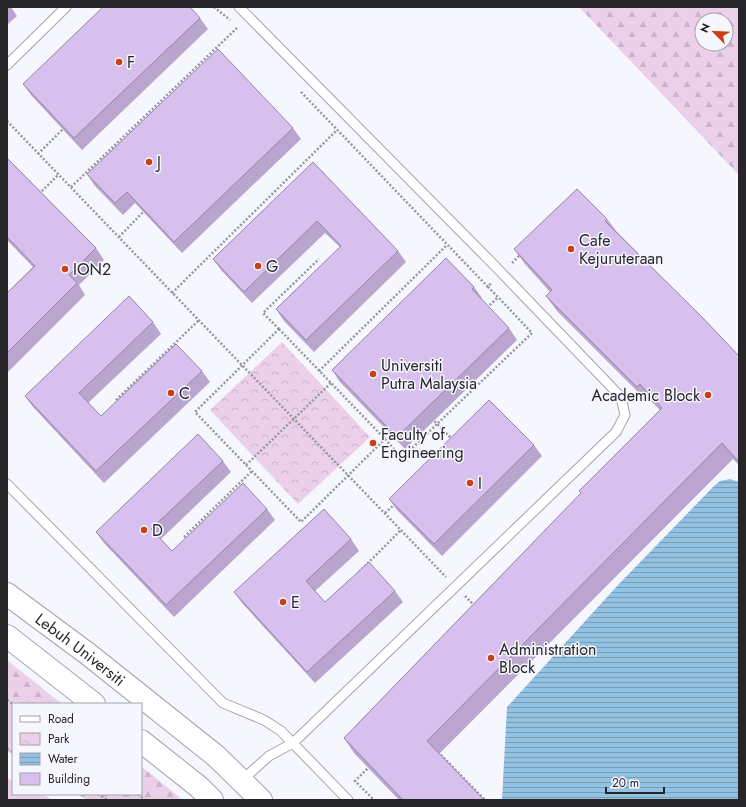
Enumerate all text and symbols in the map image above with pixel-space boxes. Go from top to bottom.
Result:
north arrow [694,12,734,52]
text: N [696,21,714,35]
place label: F [127,51,135,74]
marker: F [114,57,124,67]
place label: J [155,151,161,174]
marker: J [144,157,154,167]
place label: Cafe Kejuruteraan [579,229,663,270]
marker: Cafe Kejuruteraan [566,244,576,254]
place label: G [266,255,278,278]
place label: ION2 [73,258,111,281]
marker: G [253,261,263,271]
marker: ION2 [60,264,70,274]
place label: Universiti Putra Malaysia [381,354,477,395]
marker: Universiti Putra Malaysia [368,369,378,379]
place label: C [179,382,190,405]
place label: Academic Block [592,384,701,407]
marker: C [166,388,176,398]
marker: Academic Block [703,390,713,400]
place label: Faculty of Engineering [381,423,464,464]
marker: Faculty of Engineering [368,438,378,448]
place label: I [478,472,482,495]
marker: I [465,478,475,488]
place label: D [152,519,163,542]
marker: D [139,525,149,535]
place label: E [291,591,300,614]
marker: E [278,597,288,607]
street label: Lebuh Universiti [30,608,130,692]
place label: Administration Block [499,638,597,679]
marker: Administration Block [486,653,496,663]
legend [12,703,142,795]
text: Road [48,710,74,728]
text: Park [48,730,70,748]
text: Water [48,750,79,768]
scale bar [606,769,664,795]
text: Building [48,770,90,788]
text: 20 m [612,774,639,792]

